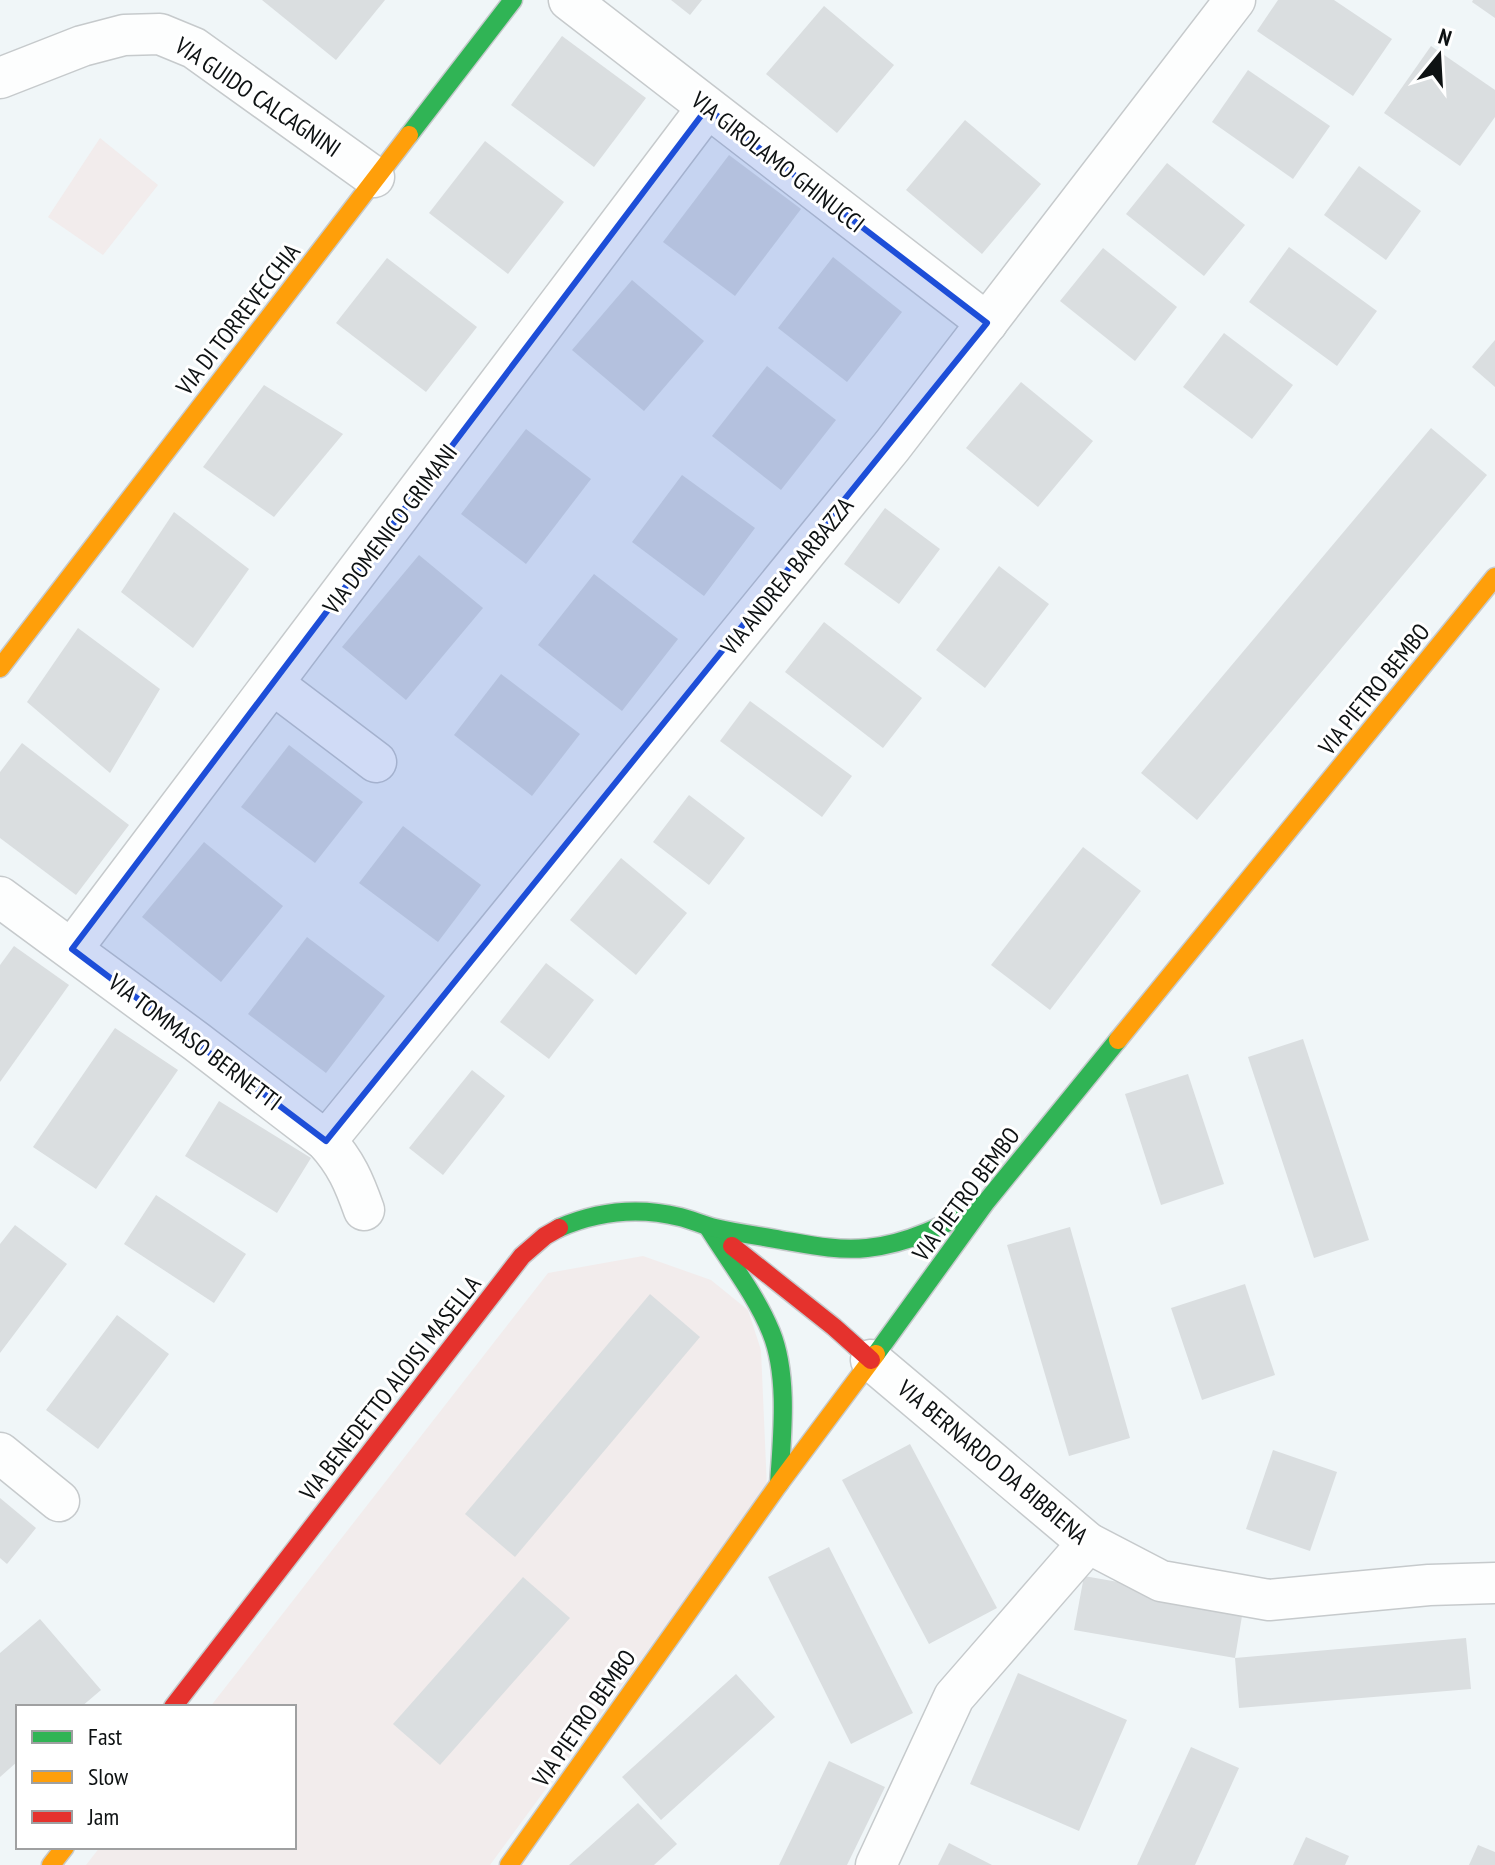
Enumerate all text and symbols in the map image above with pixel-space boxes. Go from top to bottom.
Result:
north arrow [1399,16,1479,96]
text: N [1435,22,1455,52]
street label: VIA GUIDO CALCAGNINI [168,29,347,164]
street label: VIA GIROLAMO GHINUCCI [684,84,871,239]
street label: VIA DI TORREVECCHIA [169,236,307,402]
street label: VIA DOMENICO GRIMANI [315,438,464,621]
street label: VIA ANDREA BARBAZZA [713,490,861,662]
street label: VIA PIETRO BEMBO [1311,617,1436,762]
street label: VIA TOMMASO BERNETTI [101,966,288,1117]
street label: VIA PIETRO BEMBO [905,1121,1027,1268]
street label: VIA BENEDETTO ALOISI MASELLA [292,1269,488,1507]
street label: VIA BERNARDO DA BIBBIENA [891,1372,1095,1551]
street label: VIA PIETRO BEMBO [525,1643,643,1793]
legend [16,1705,296,1849]
text: Fast [88,1721,123,1752]
text: Slow [88,1761,129,1792]
text: Jam [87,1801,119,1832]

